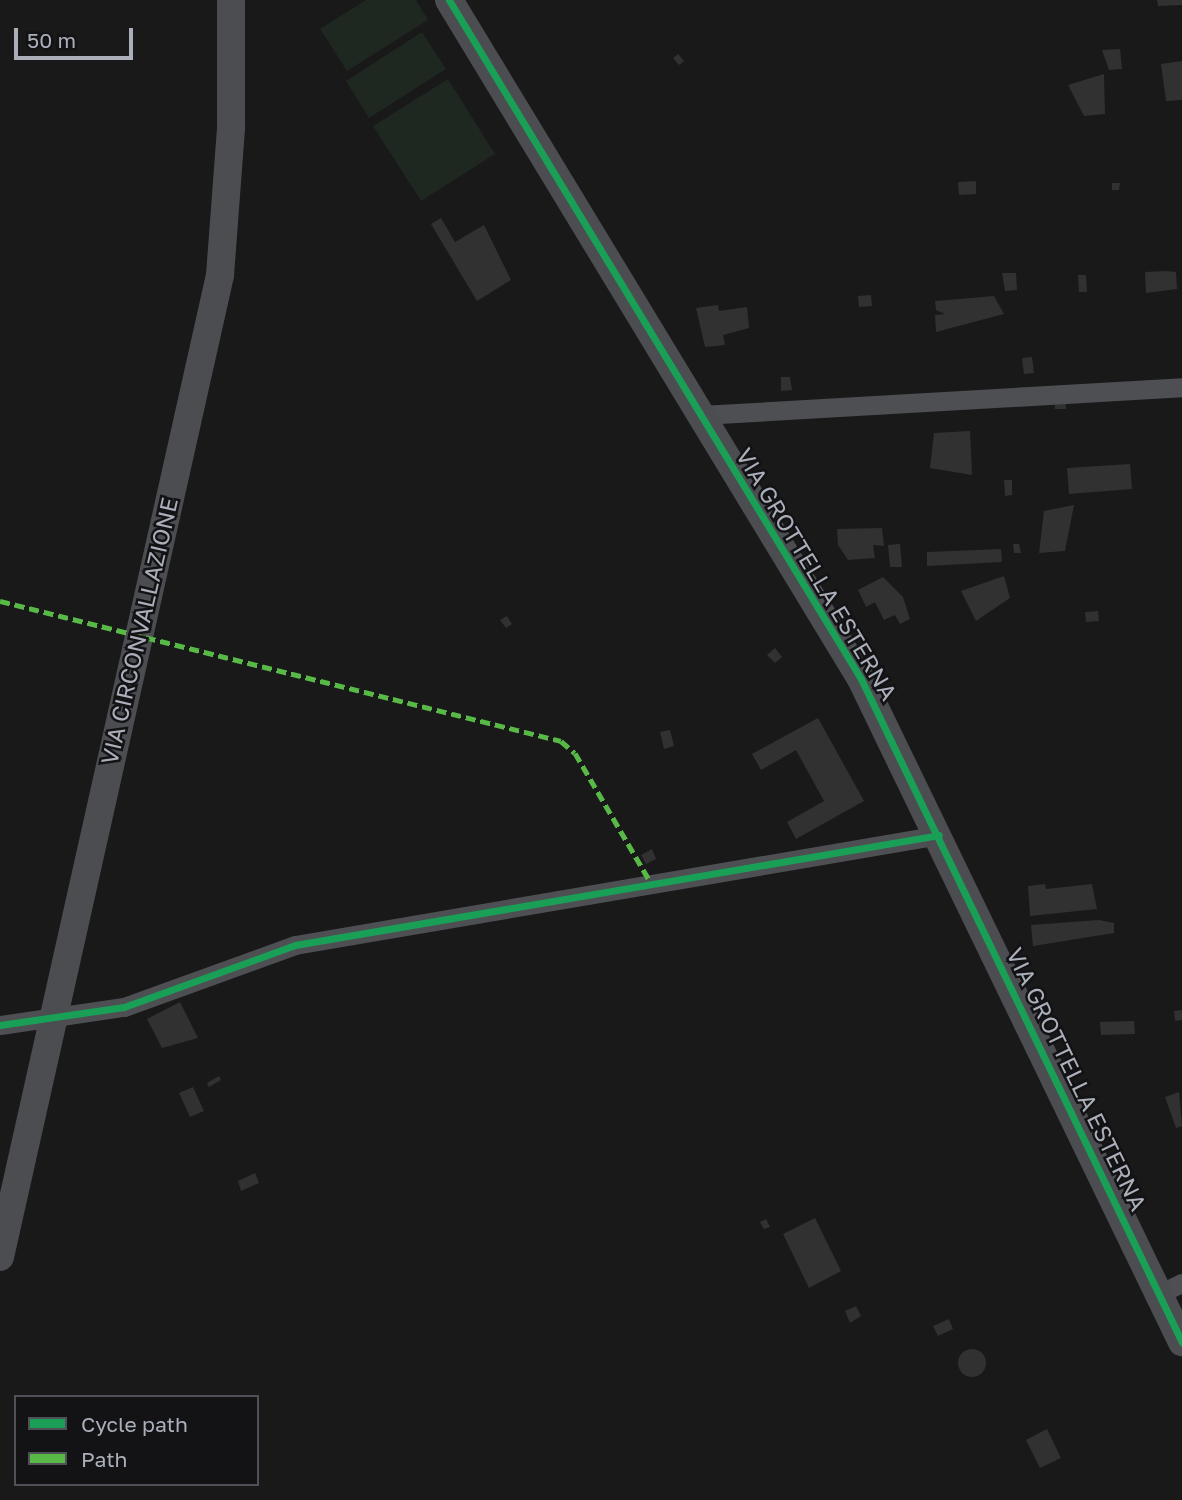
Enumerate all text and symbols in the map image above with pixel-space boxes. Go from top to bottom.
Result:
scale bar [18,14,136,58]
text: 50 m [27,27,76,53]
street label: VIA GROTTELLA ESTERNA [731,443,903,705]
street label: VIA CIRCONVALLAZIONE [95,495,183,767]
street label: VIA GROTTELLA ESTERNA [1001,943,1153,1215]
legend [14,1395,259,1486]
text: Cycle path [81,1411,188,1437]
text: Path [81,1446,128,1472]

